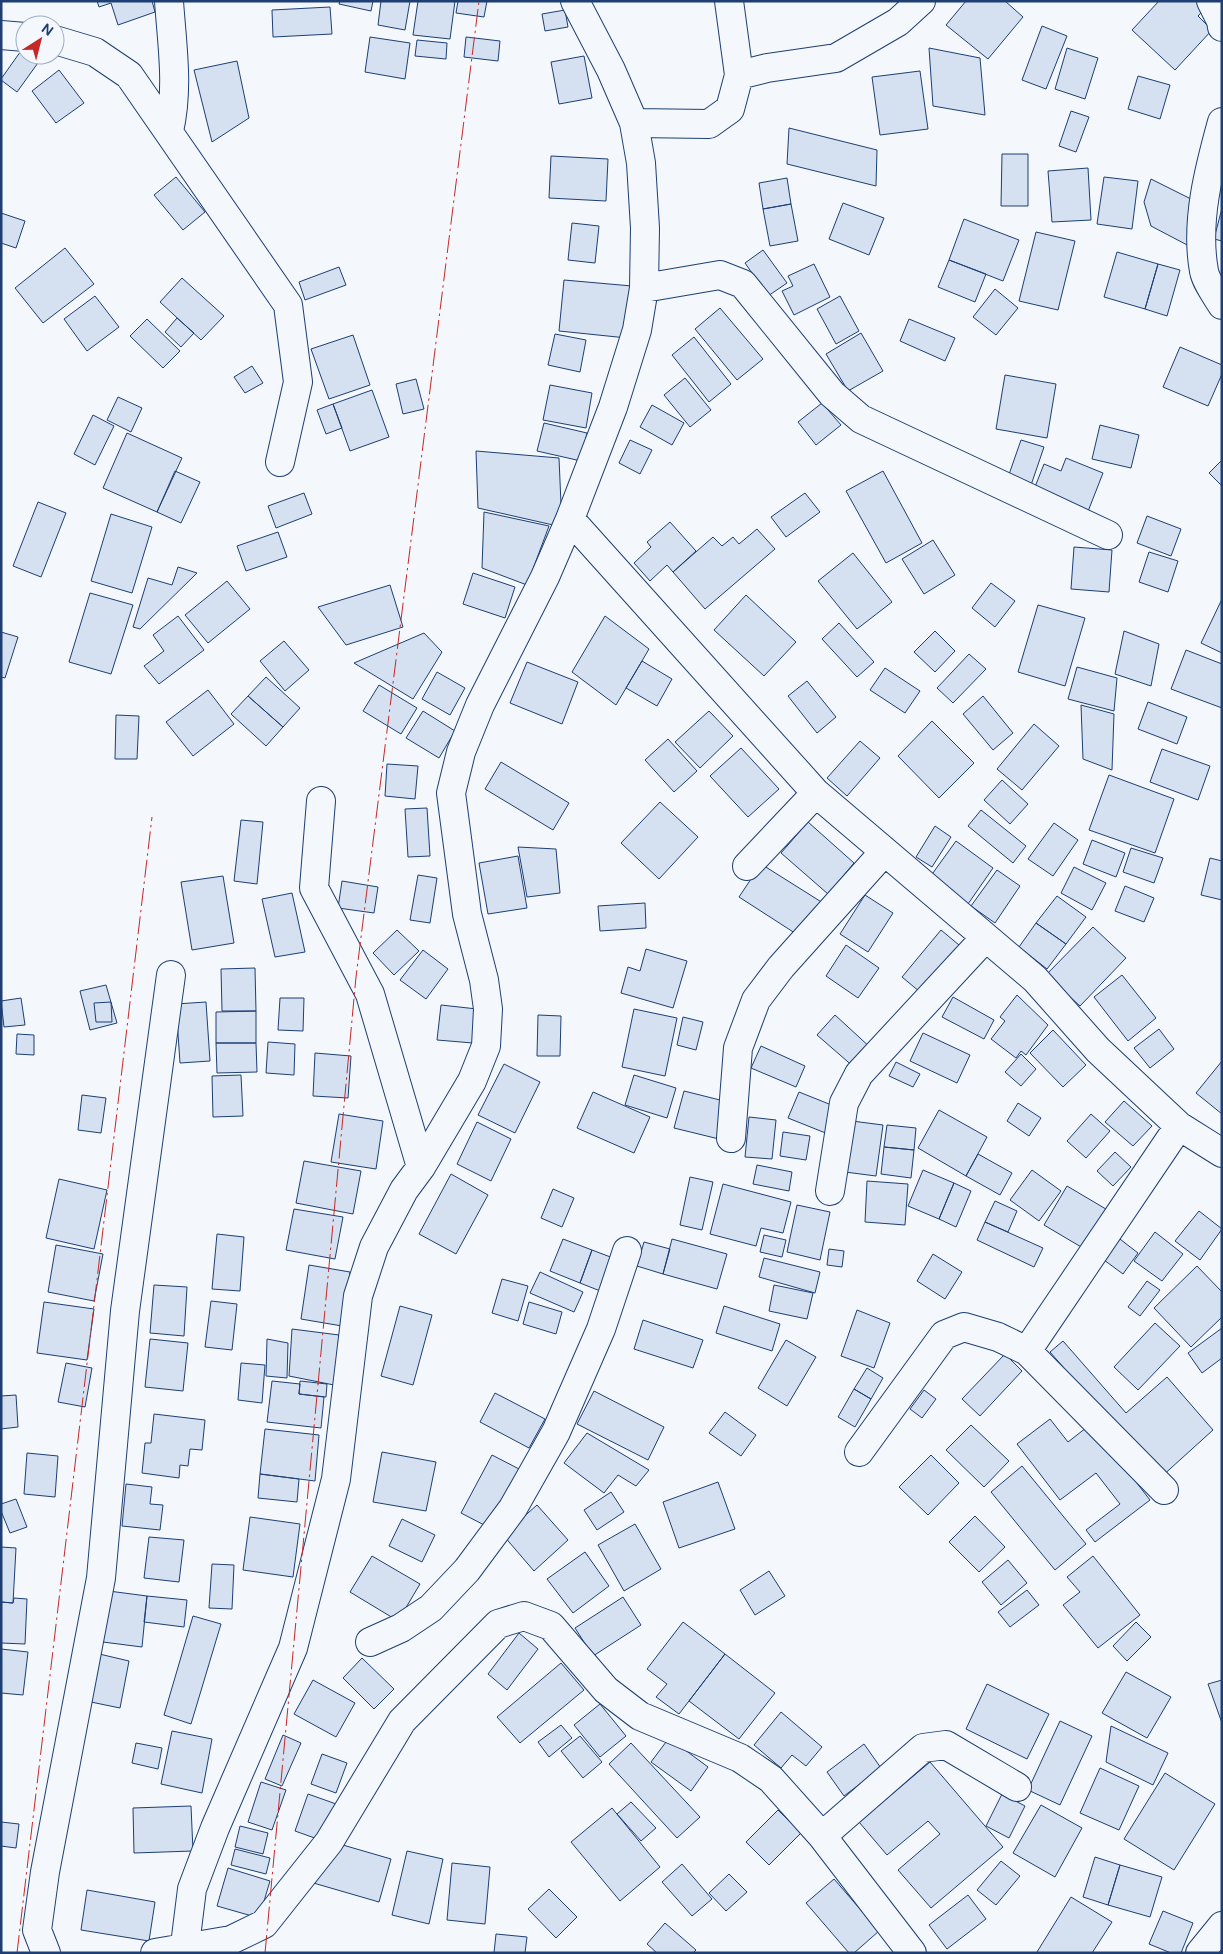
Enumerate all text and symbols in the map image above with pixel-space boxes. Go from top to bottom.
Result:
north arrow [15,15,65,65]
text: N [38,19,57,40]

